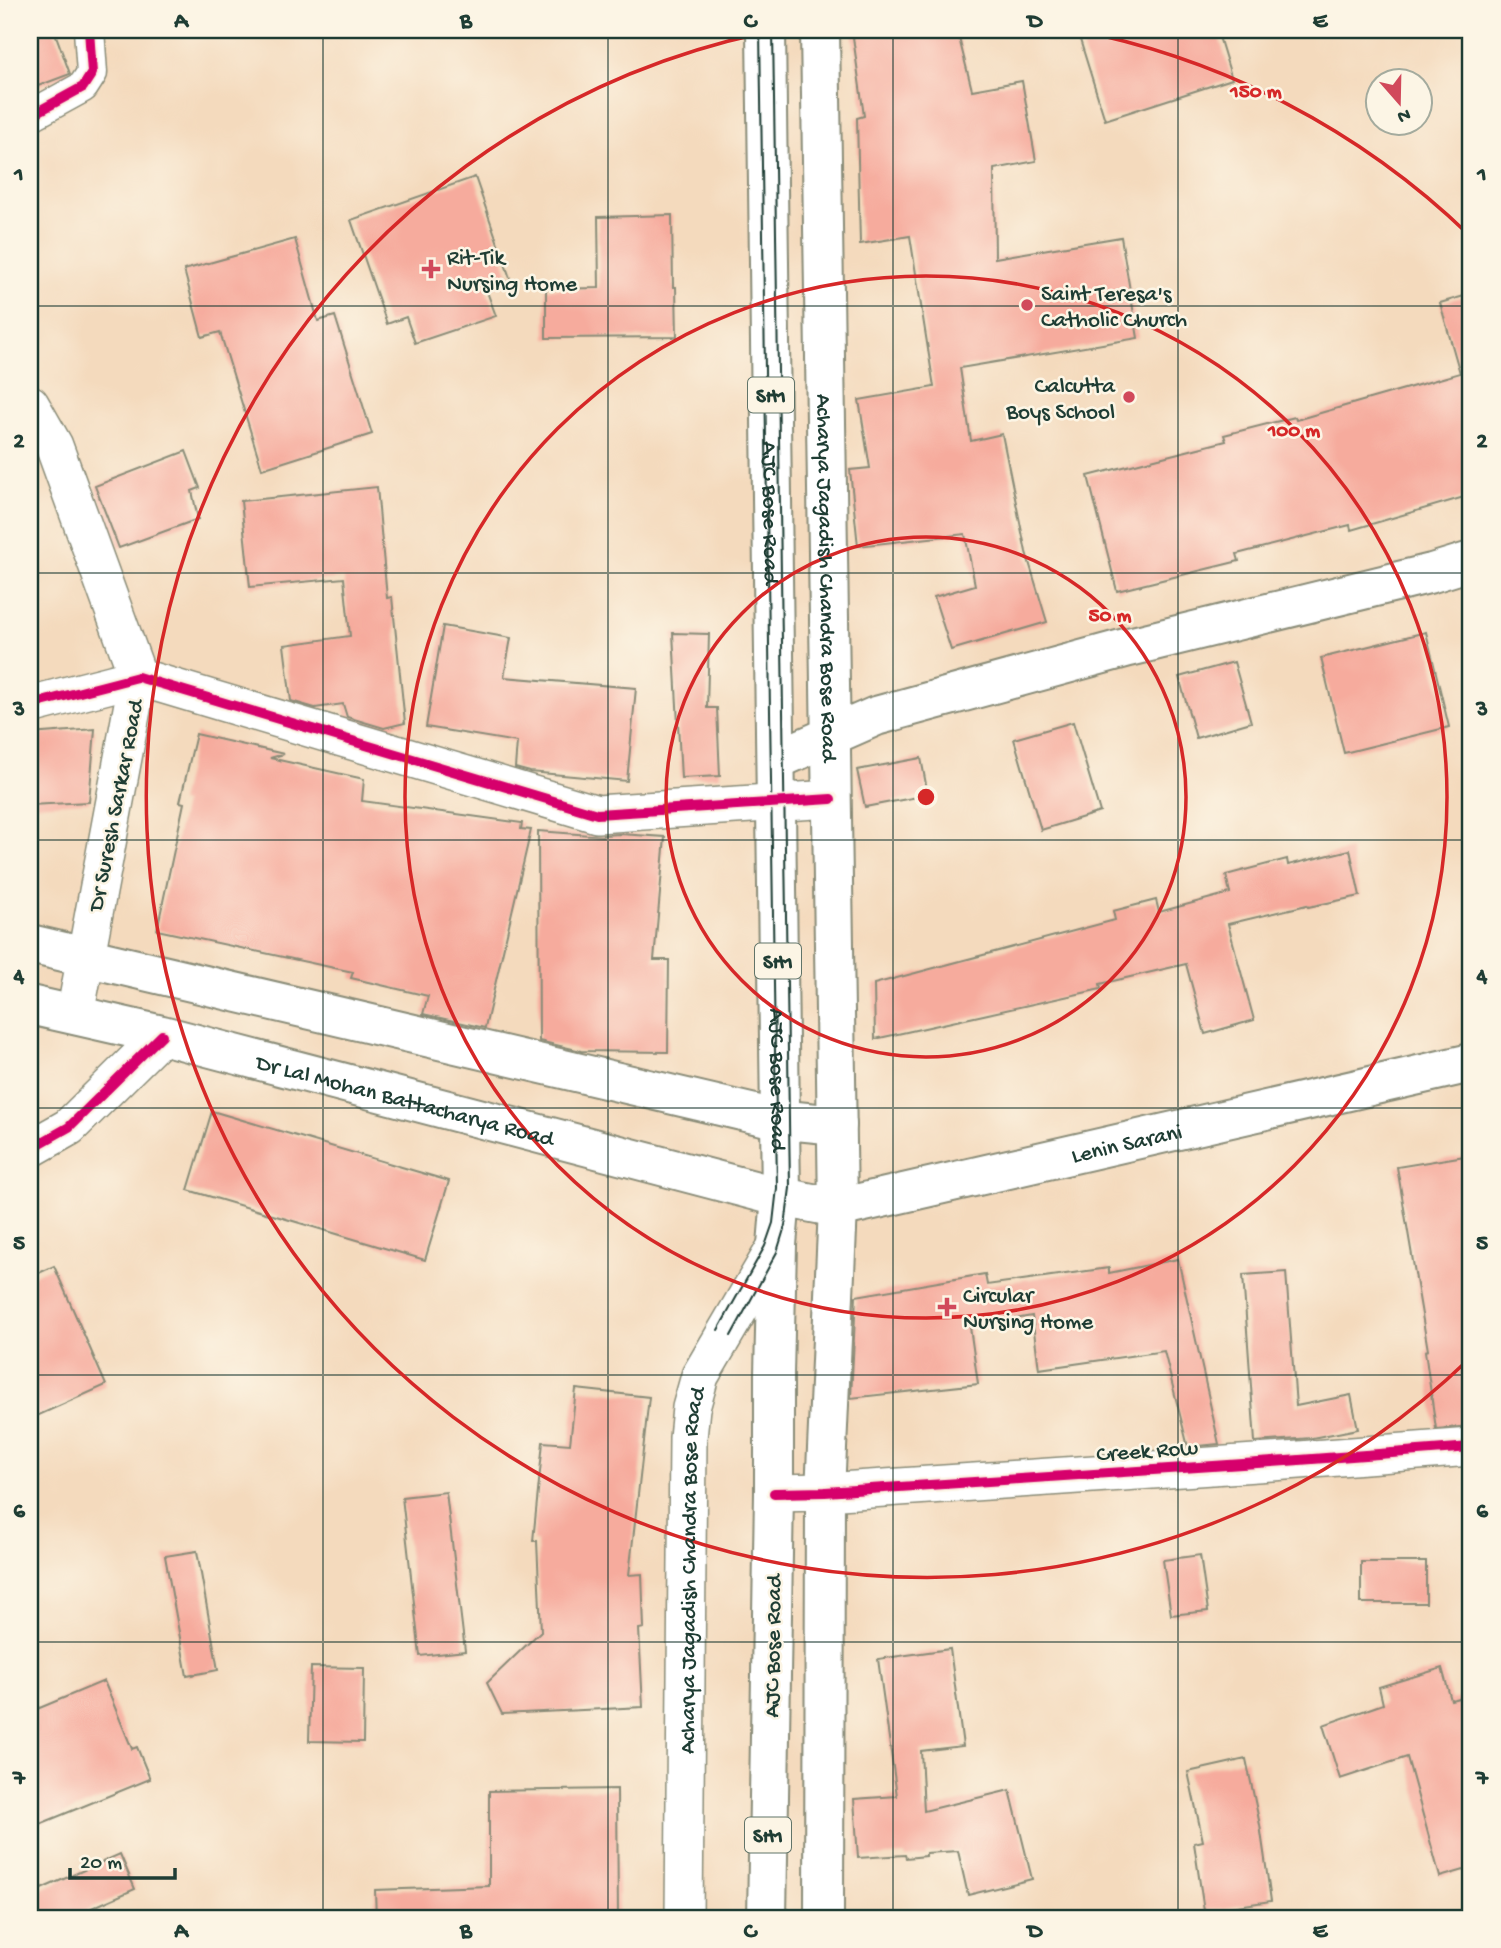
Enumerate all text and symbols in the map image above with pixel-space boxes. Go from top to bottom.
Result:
text: A [173,9,189,36]
text: B [459,9,473,36]
text: C [744,9,759,36]
text: D [1026,9,1044,36]
text: E [1313,9,1329,36]
north arrow [1364,66,1434,136]
text: 150 m [1229,81,1282,106]
text: N [1394,102,1413,128]
text: 1 [13,162,24,189]
text: 1 [1476,162,1487,189]
place label: Rit-Tik Nursing Home [447,246,578,299]
marker: Rit-Tik Nursing Home [421,259,441,279]
place label: Saint Teresa's Catholic Church [1041,282,1187,335]
marker: Saint Teresa's Catholic Church [1019,297,1035,313]
place label: Calcutta Boys School [1005,374,1116,427]
road number: SH1 [748,378,794,412]
marker: Calcutta Boys School [1121,389,1137,405]
street label: Acharya Jagadish Chandra Bose Road [809,394,841,764]
text: 100 m [1267,420,1320,445]
text: 2 [13,429,25,456]
text: 2 [1476,429,1488,456]
street label: AJC Bose Road [754,441,783,586]
text: 50 m [1089,605,1132,630]
street label: Dr Suresh Sarkar Road [83,696,151,916]
text: 3 [12,697,25,724]
text: 3 [1475,697,1488,724]
centre of rings [914,785,938,809]
road number: SH1 [755,944,801,978]
text: 4 [13,964,25,991]
text: 4 [1476,964,1488,991]
street label: AJC Bose Road [762,1008,790,1153]
street label: Dr Lal Mohan Battacharya Road [251,1050,558,1155]
street label: Lenin Sarani [1069,1120,1185,1171]
text: 5 [13,1231,25,1258]
text: 5 [1476,1231,1488,1258]
place label: Circular Nursing Home [963,1284,1094,1337]
marker: Circular Nursing Home [937,1297,957,1317]
street label: Acharya Jagadish Chandra Bose Road [675,1383,714,1754]
street label: Creek Row [1095,1435,1199,1470]
text: 6 [13,1499,26,1526]
text: 6 [1476,1499,1489,1526]
street label: AJC Bose Road [760,1573,789,1718]
text: 7 [12,1766,26,1793]
text: 7 [1475,1766,1489,1793]
road number: SH1 [745,1818,791,1853]
scale bar [70,1836,175,1880]
text: 20 m [80,1852,122,1877]
text: A [173,1919,189,1946]
text: B [459,1919,473,1946]
text: C [744,1919,759,1946]
text: D [1026,1919,1044,1946]
text: E [1313,1919,1329,1946]

